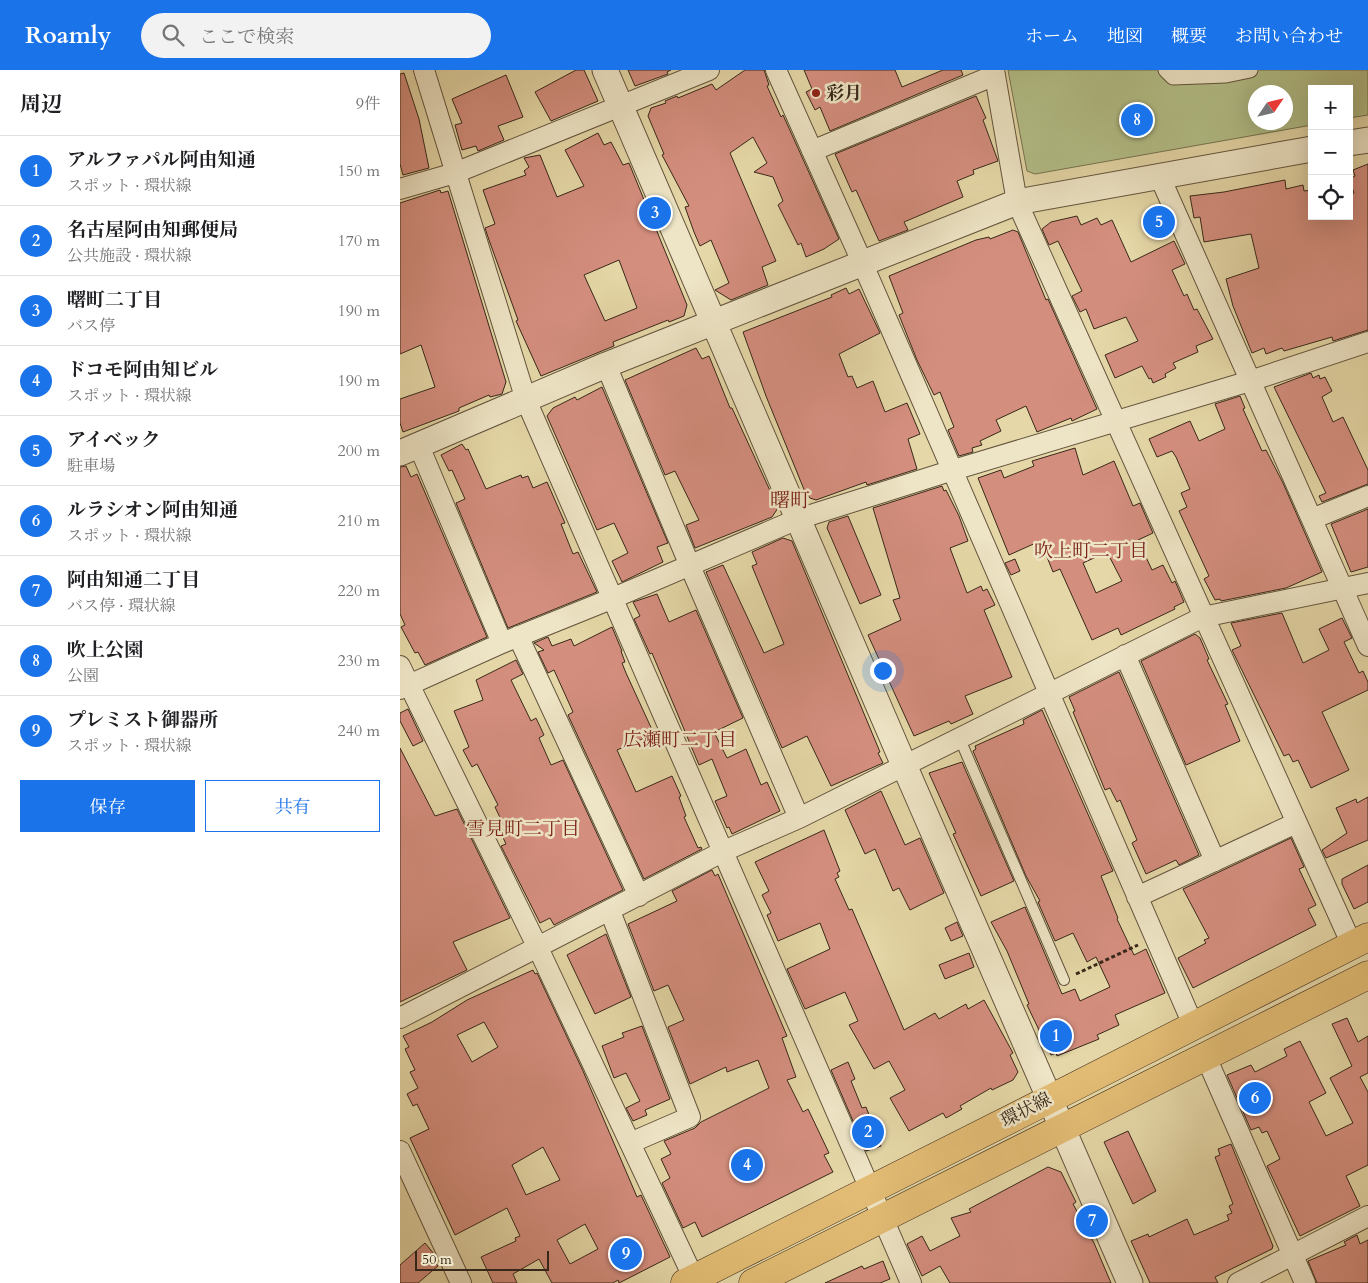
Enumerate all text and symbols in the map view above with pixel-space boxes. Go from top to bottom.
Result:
search box [141,13,491,58]
text: Roamly [25,19,111,52]
icon: search [159,21,187,49]
text: ここで検索 [199,24,294,50]
text: ホーム [1025,24,1079,49]
text: 地図 [1107,24,1143,49]
text: 概要 [1171,24,1207,49]
text: お問い合わせ [1235,24,1343,49]
place label: 彩月 [826,81,862,106]
north arrow [1248,85,1293,130]
map controls [1308,85,1353,220]
button: + [1308,85,1353,130]
marker: 彩月 [810,87,822,99]
text: 周辺 [20,90,62,119]
text: 9件 [356,93,380,115]
pin: 8 [1121,101,1153,139]
button: − [1308,130,1353,175]
text: アルファパル阿由知通 [67,147,256,173]
text: 1 [32,160,40,182]
text: 150 m [338,160,380,182]
text: スポット · 環状線 [67,175,192,197]
button: locate [1308,175,1353,220]
pin: 3 [639,194,671,232]
pin: 5 [1143,203,1175,241]
text: 名古屋阿由知郵便局 [67,217,238,243]
text: 2 [32,230,40,252]
text: 170 m [338,230,380,252]
text: 公共施設 · 環状線 [67,245,192,267]
text: 曙町二丁目 [67,287,162,313]
text: 3 [32,300,40,322]
text: 190 m [338,300,380,322]
text: バス停 [67,315,115,337]
text: ドコモ阿由知ビル [67,357,218,383]
text: 4 [32,370,40,392]
text: 190 m [338,370,380,392]
text: スポット · 環状線 [67,385,192,407]
text: アイベック [67,427,160,453]
text: 5 [32,440,40,462]
text: 200 m [338,440,380,462]
text: 駐車場 [67,455,115,477]
district label: 曙町 [770,487,810,514]
text: ルラシオン阿由知通 [67,497,238,523]
text: 6 [32,510,40,532]
text: 210 m [338,510,380,532]
text: スポット · 環状線 [67,525,192,547]
district label: 吹上町二丁目 [1034,538,1148,564]
text: 阿由知通二丁目 [67,567,200,593]
text: 7 [32,580,40,602]
text: 220 m [338,580,380,602]
text: バス停 · 環状線 [67,595,176,617]
text: 吹上公園 [67,637,143,663]
text: 8 [32,650,40,672]
text: 230 m [338,650,380,672]
your location [870,658,896,684]
text: 公園 [67,665,99,687]
text: プレミスト御器所 [67,707,218,733]
text: 9 [32,720,40,742]
text: 240 m [338,720,380,742]
district label: 広瀬町二丁目 [623,727,737,753]
text: スポット · 環状線 [67,735,192,757]
button: 保存 [20,780,195,832]
button: 共有 [205,780,380,832]
district label: 雪見町二丁目 [466,816,580,842]
pin: 1 [1040,1017,1072,1055]
pin: 6 [1239,1079,1271,1117]
street label: 環状線 [996,1087,1056,1133]
pin: 2 [852,1113,884,1151]
pin: 4 [731,1146,763,1184]
pin: 7 [1076,1202,1108,1240]
pin: 9 [610,1235,642,1273]
scale bar [415,1248,549,1271]
text: 50 m [422,1250,452,1269]

